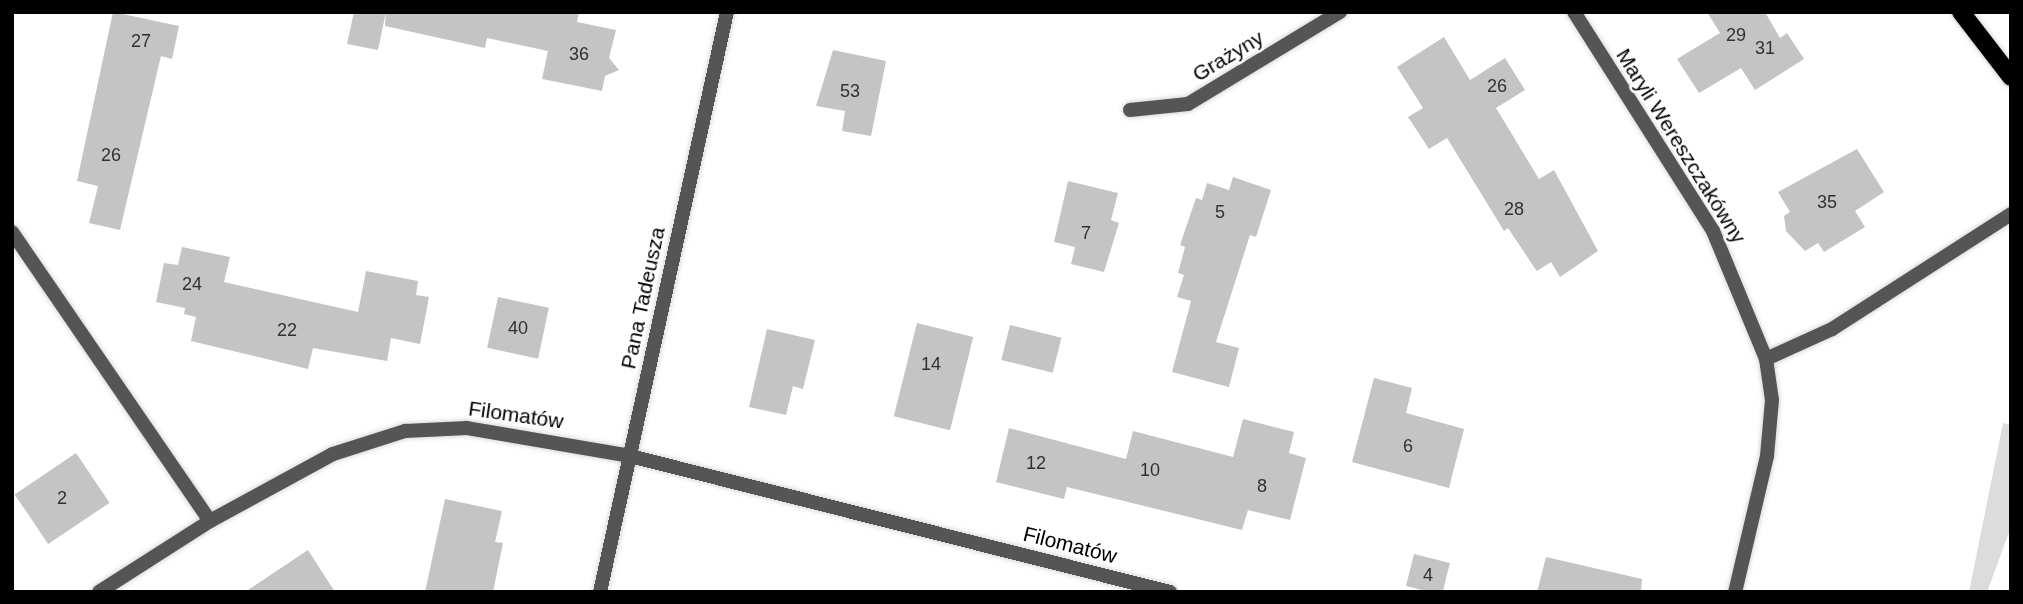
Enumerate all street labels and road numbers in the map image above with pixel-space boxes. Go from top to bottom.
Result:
street label: Grażyny [1188,25,1268,87]
street label: Maryli Wereszczakówny [1611,44,1751,248]
street label: Pana Tadeusza [616,225,670,371]
street label: Filomatów [467,396,565,434]
street label: Filomatów [1021,521,1119,569]

